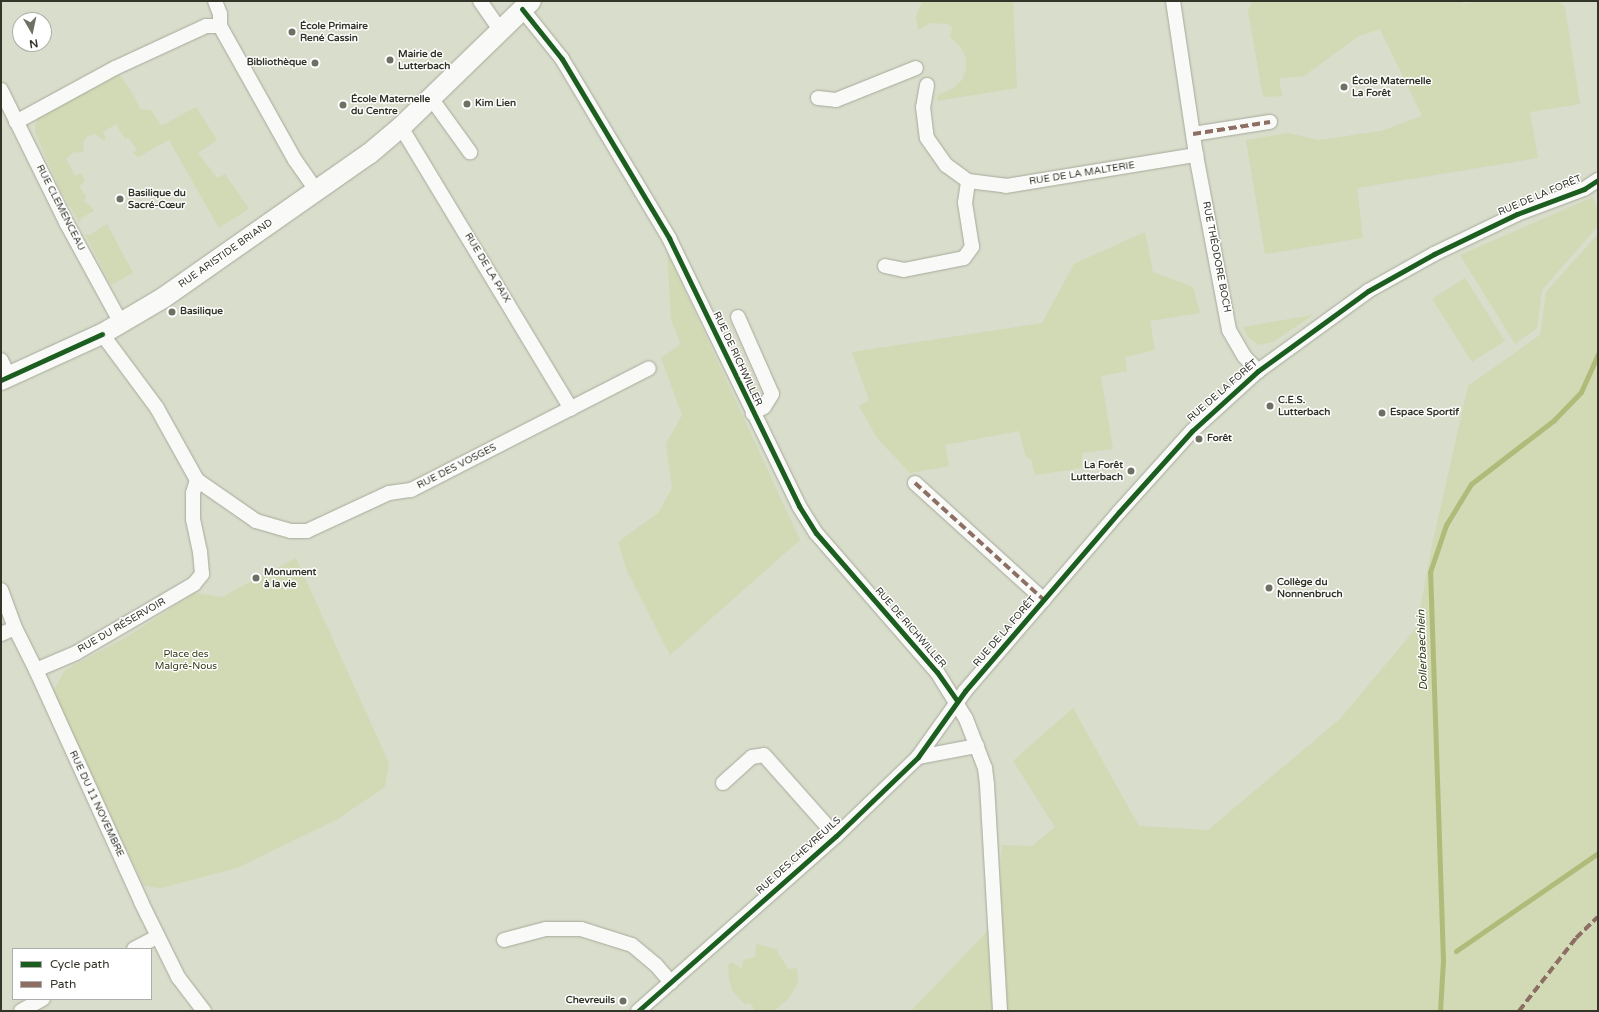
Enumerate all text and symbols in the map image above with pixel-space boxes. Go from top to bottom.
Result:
north arrow [12,12,52,52]
place label: École Primaire René Cassin [300,20,368,44]
marker: École Primaire René Cassin [287,27,297,37]
text: N [28,36,39,50]
place label: Mairie de Lutterbach [398,48,450,72]
marker: Mairie de Lutterbach [385,55,395,65]
place label: Bibliothèque [247,57,307,69]
marker: Bibliothèque [310,58,320,68]
place label: École Maternelle La Forêt [1352,75,1431,98]
marker: École Maternelle La Forêt [1339,82,1349,92]
place label: École Maternelle du Centre [351,93,430,116]
place label: Kim Lien [475,98,516,110]
marker: Kim Lien [462,99,472,109]
marker: École Maternelle du Centre [338,100,348,110]
street label: RUE DE LA MALTERIE [1028,160,1136,188]
street label: RUE CLEMENCEAU [33,163,87,253]
street label: RUE DE LA FORÊT [1497,173,1583,219]
place label: Basilique du Sacré-Cœur [128,187,186,210]
marker: Basilique du Sacré-Cœur [115,194,125,204]
street label: RUE THÉODORE BOCH [1199,200,1233,314]
street label: RUE ARISTIDE BRIAND [177,217,275,291]
street label: RUE DE LA PAIX [461,231,513,305]
place label: Basilique [180,306,223,318]
marker: Basilique [167,307,177,317]
street label: RUE DE RICHWILLER [710,310,764,408]
street label: RUE DE LA FORÊT [1185,357,1261,425]
place label: C.E.S. Lutterbach [1278,394,1330,418]
marker: C.E.S. Lutterbach [1265,401,1275,411]
place label: Espace Sportif [1390,407,1459,419]
marker: Espace Sportif [1377,408,1387,418]
place label: Forêt [1207,433,1232,445]
marker: Forêt [1194,434,1204,444]
street label: RUE DES VOSGES [415,442,499,492]
place label: La Forêt Lutterbach [1071,459,1123,482]
marker: La Forêt Lutterbach [1126,466,1136,476]
place label: Monument à la vie [264,566,316,590]
marker: Monument à la vie [251,573,261,583]
place label: Collège du Nonnenbruch [1277,576,1343,600]
marker: Collège du Nonnenbruch [1264,583,1274,593]
street label: RUE DE RICHWILLER [872,585,948,671]
street label: RUE DE LA FORÊT [971,594,1039,670]
street label: RUE DU RÉSERVOIR [76,596,168,656]
water label: Dollerbaechlein [1415,609,1431,691]
park label: Place des Malgré-Nous [155,648,217,672]
street label: RUE DU 11 NOVEMBRE [66,749,126,859]
street label: RUE DES CHEVREUILS [754,815,844,897]
legend [12,948,152,1000]
text: Cycle path [50,957,109,971]
text: Path [50,977,76,991]
place label: Chevreuils [566,995,615,1007]
marker: Chevreuils [618,996,628,1006]

